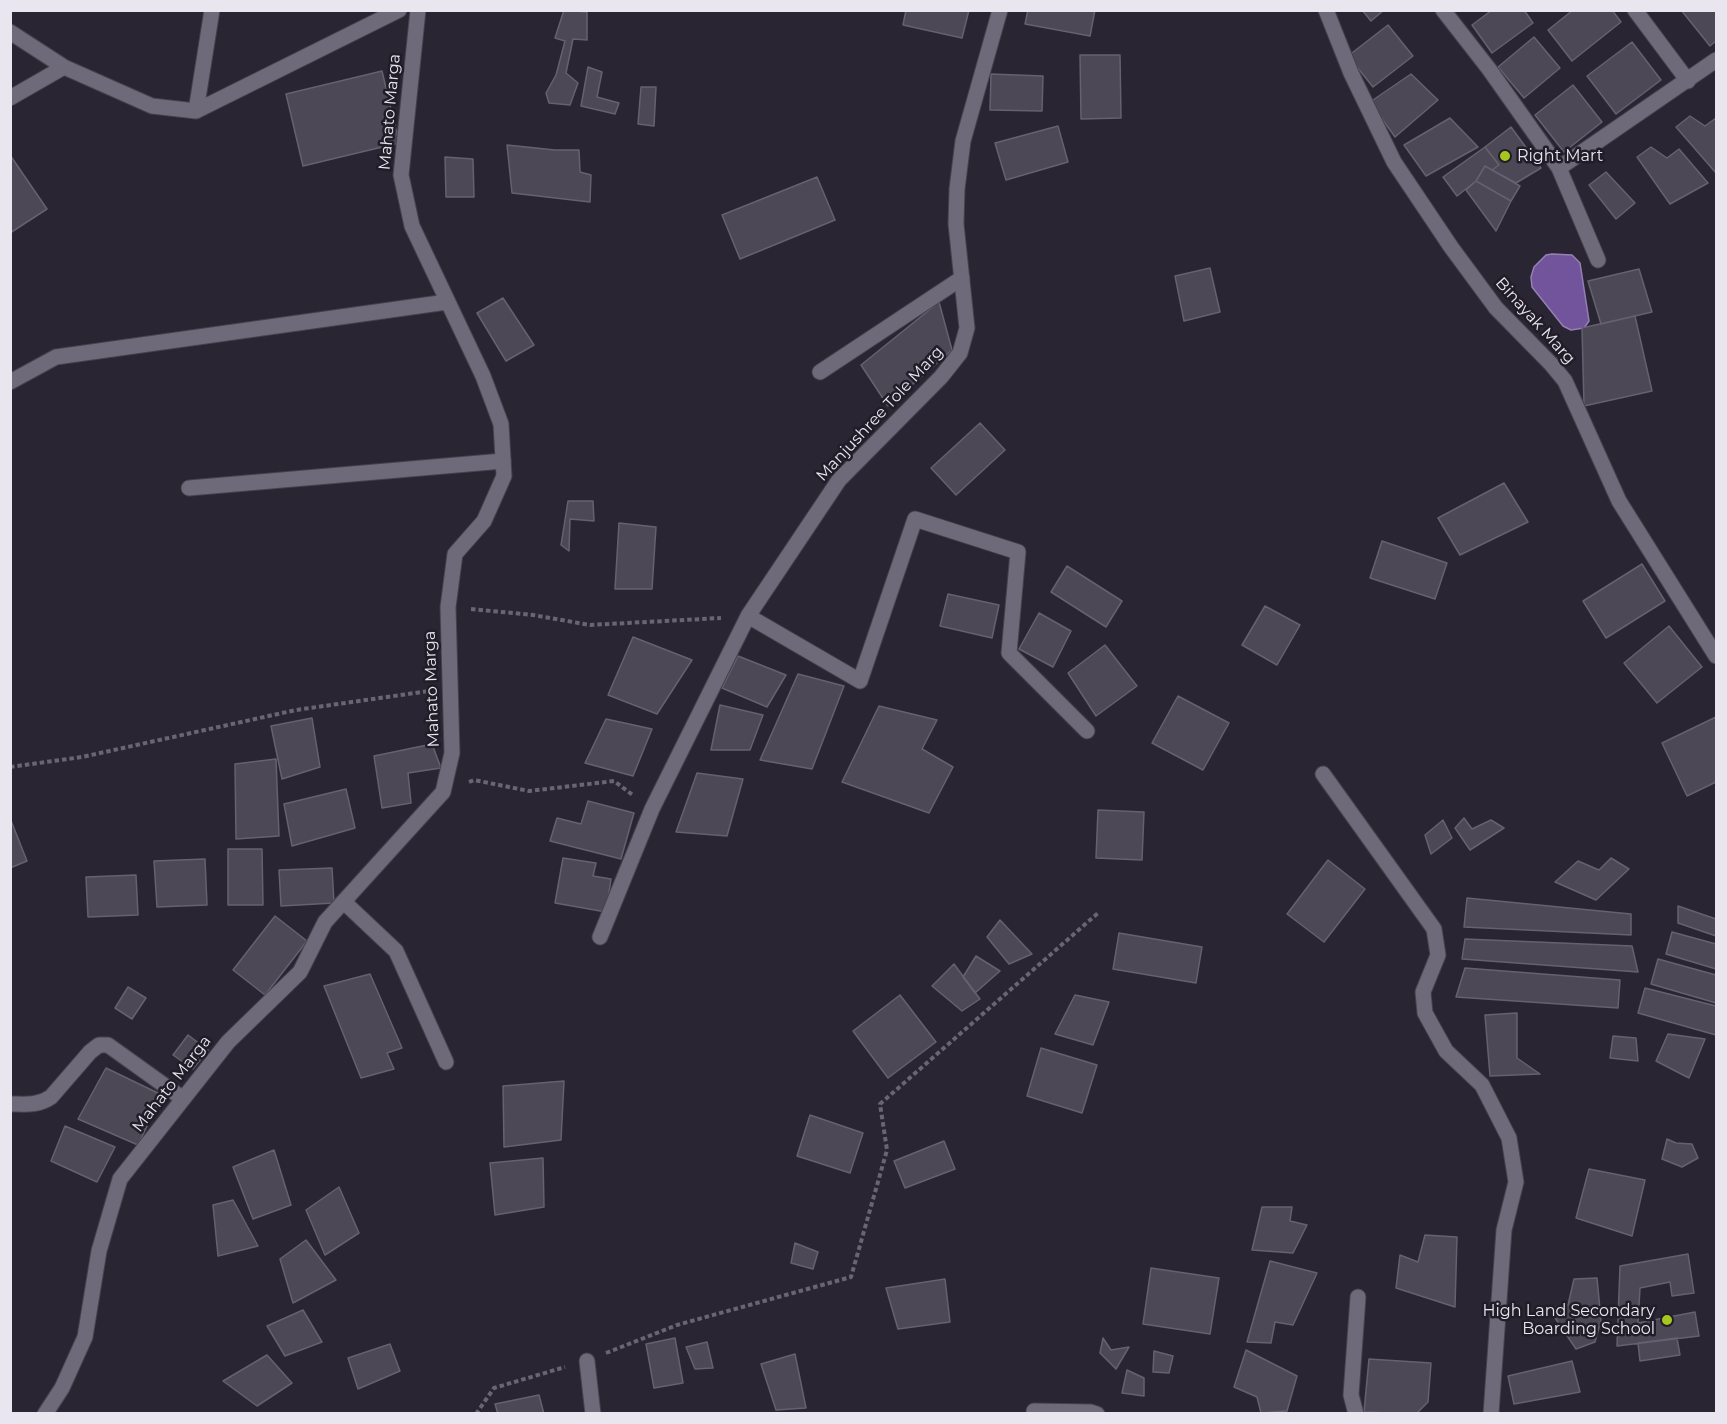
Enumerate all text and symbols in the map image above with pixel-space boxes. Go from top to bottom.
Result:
street label: Mahato Marga [375,53,405,171]
place label: Right Mart [1517,146,1603,166]
marker: Right Mart [1498,149,1512,163]
street label: Binayak Marg [1491,274,1579,368]
street label: Manjushree Tole Marg [812,343,948,485]
street label: Mahato Marga [420,630,444,748]
street label: Mahato Marga [129,1032,215,1136]
place label: High Land Secondary Boarding School [1483,1301,1655,1339]
marker: High Land Secondary Boarding School [1660,1313,1674,1327]

